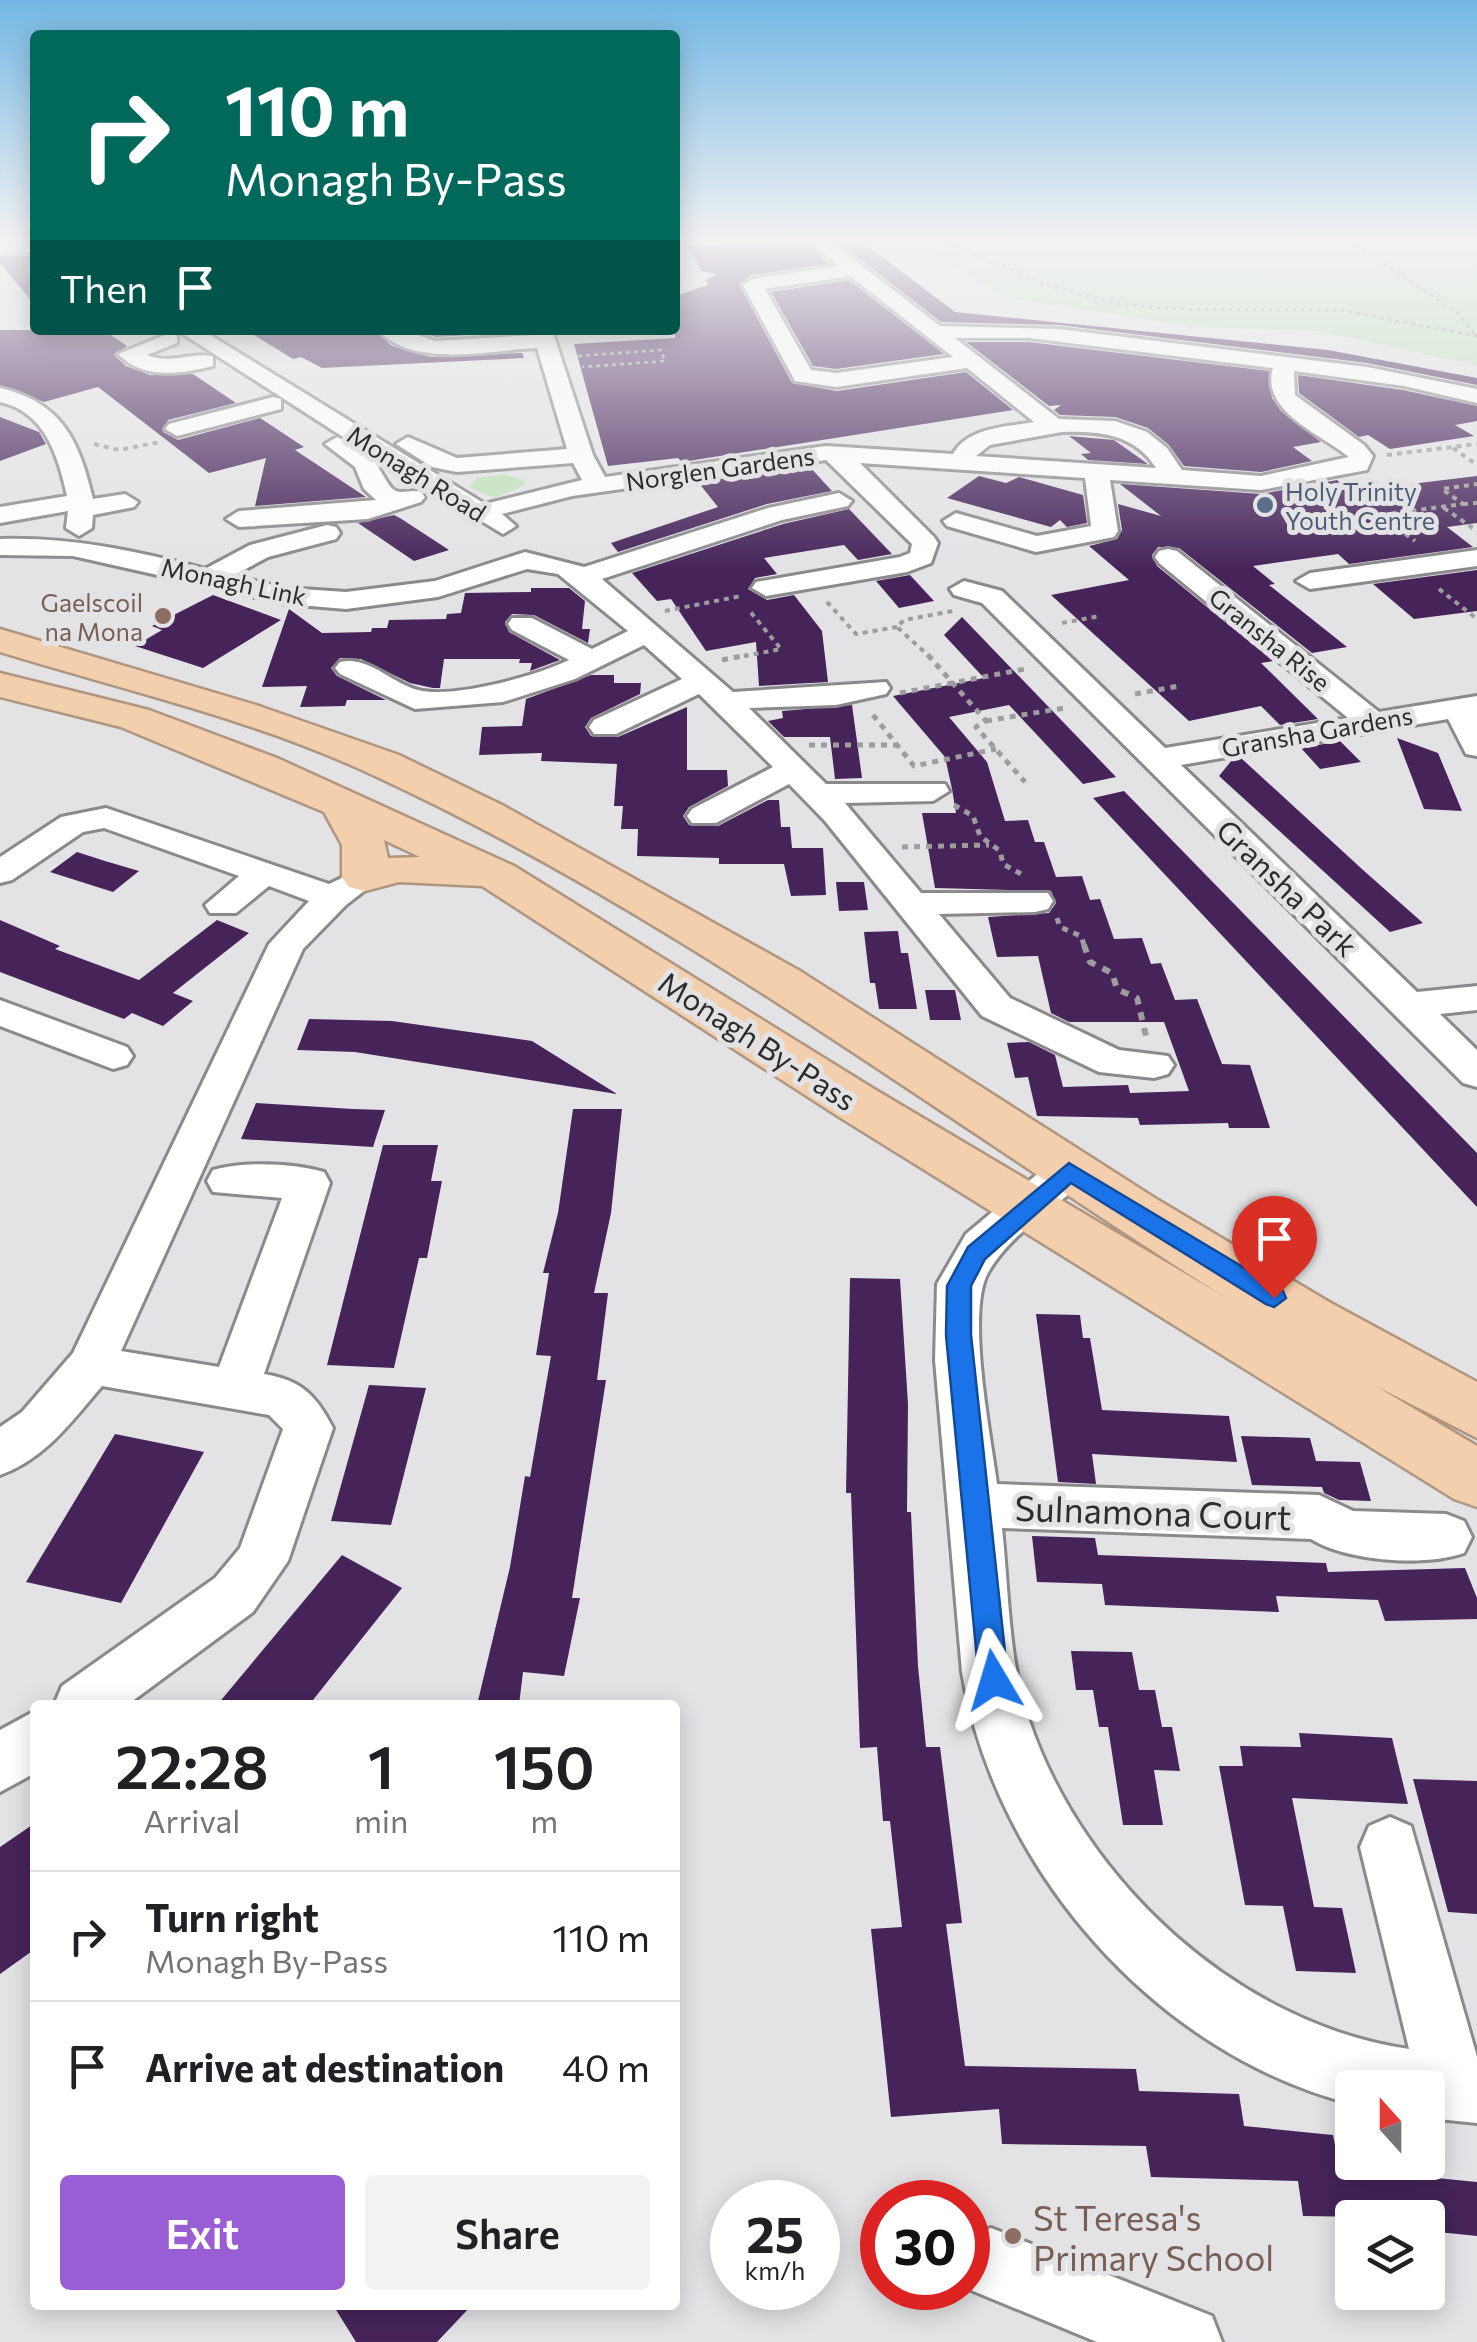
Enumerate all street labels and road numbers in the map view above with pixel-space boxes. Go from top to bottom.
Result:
street label: Monagh Road [342,419,492,527]
street label: Norglen Gardens [624,440,816,496]
street label: Monagh Link [159,551,310,611]
street label: Gransha Rise [1204,581,1336,697]
street label: Gransha Gardens [1219,699,1415,763]
street label: Gransha Park [1210,811,1366,963]
street label: Monagh By-Pass [652,962,864,1118]
street label: Sulnamona Court [1014,1485,1292,1537]

